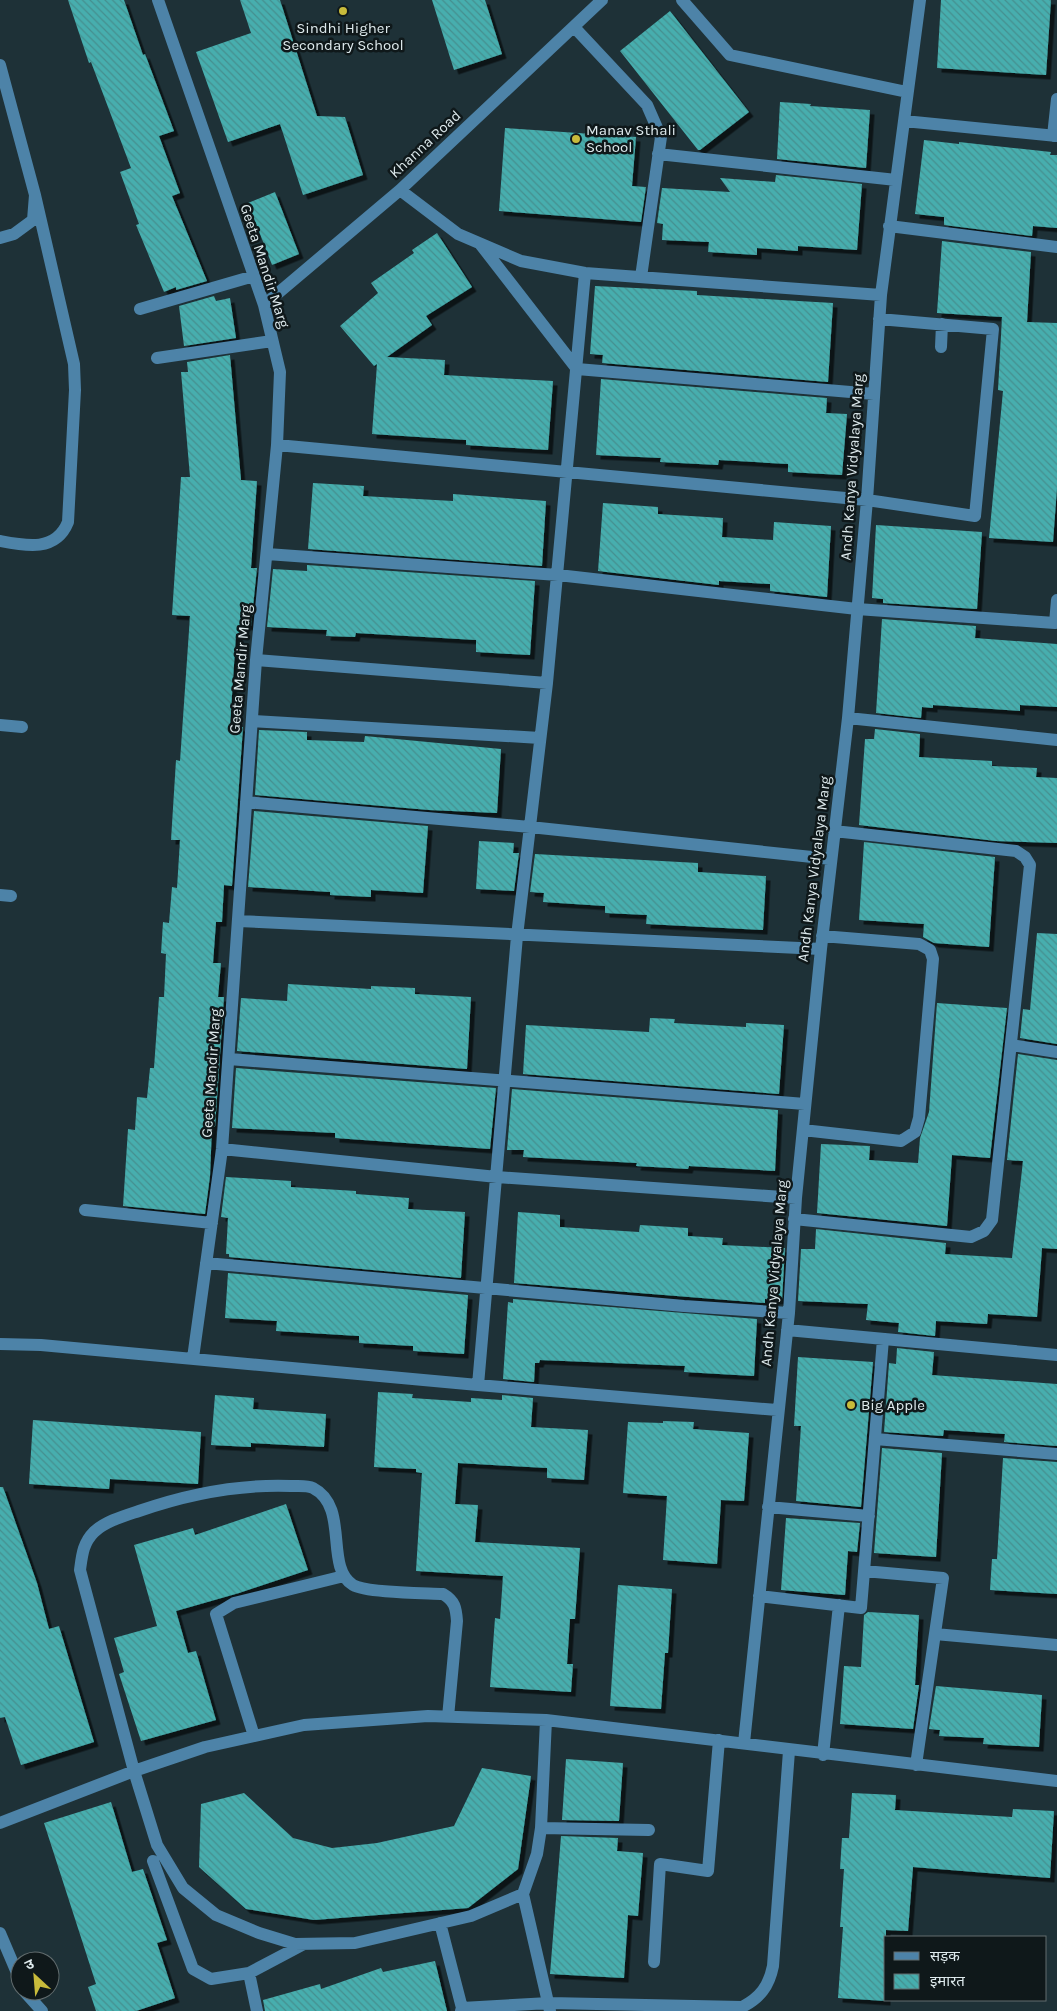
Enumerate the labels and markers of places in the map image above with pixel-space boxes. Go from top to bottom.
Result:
marker: Sindhi Higher Secondary School [337,5,349,17]
place label: Sindhi Higher Secondary School [282,19,404,54]
place label: Manav Sthali School [586,121,676,156]
marker: Manav Sthali School [570,133,582,145]
place label: Big Apple [861,1396,925,1414]
marker: Big Apple [845,1399,857,1411]

